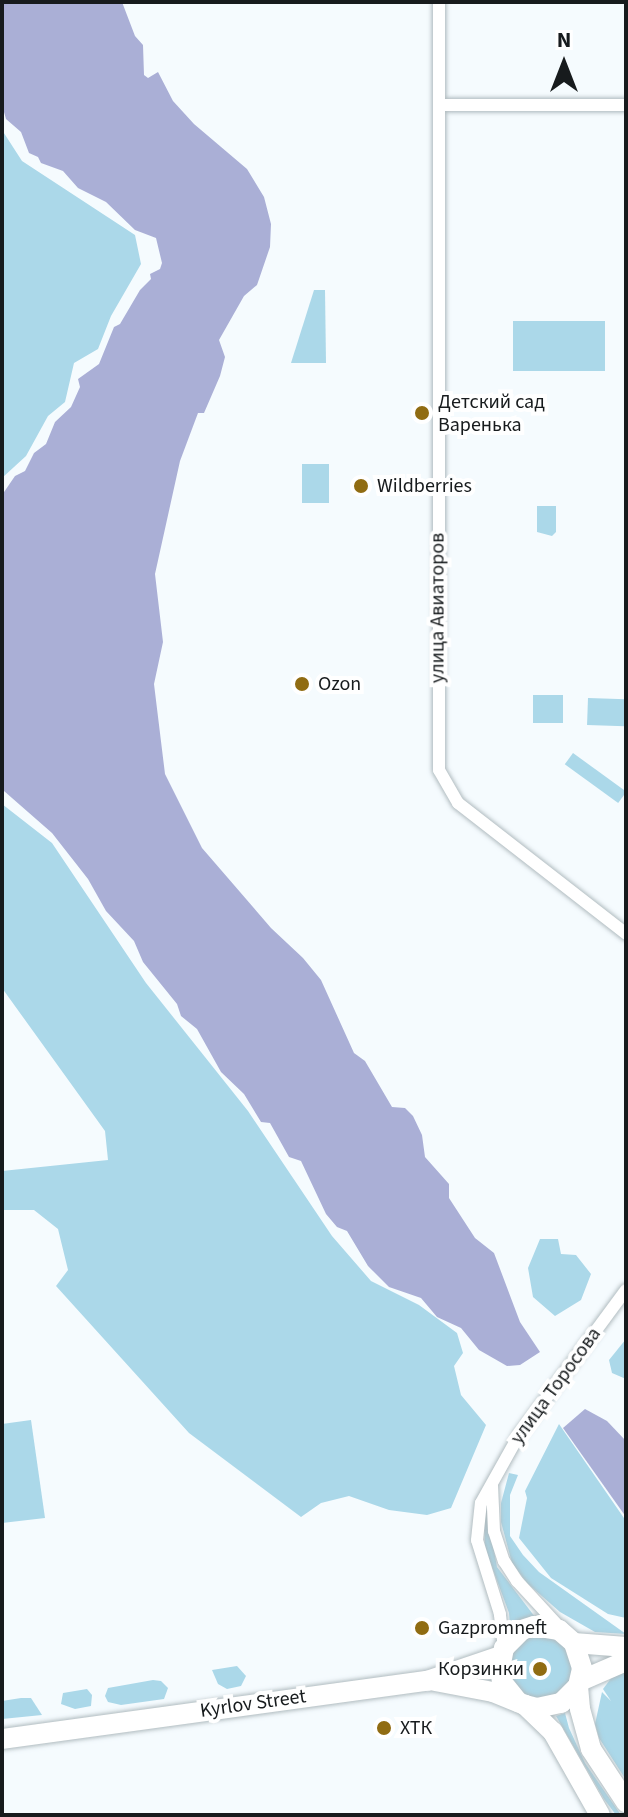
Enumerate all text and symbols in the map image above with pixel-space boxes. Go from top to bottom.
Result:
north arrow [524,24,604,104]
text: N [557,24,571,56]
place label: Детский сад Варенька [438,390,545,437]
marker: Детский сад Варенька [413,404,431,422]
place label: Wildberries [377,474,472,498]
marker: Wildberries [352,477,370,495]
street label: улица Авиаторов [426,533,450,683]
place label: Ozon [318,672,361,696]
marker: Ozon [293,675,311,693]
street label: улица Торосова [506,1323,606,1449]
place label: Gazpromneft [438,1616,547,1640]
marker: Gazpromneft [413,1619,431,1637]
place label: Корзинки [438,1657,524,1681]
marker: Корзинки [531,1660,549,1678]
street label: Kyrlov Street [198,1685,308,1723]
place label: ХТК [400,1716,432,1740]
marker: ХТК [375,1719,393,1737]

